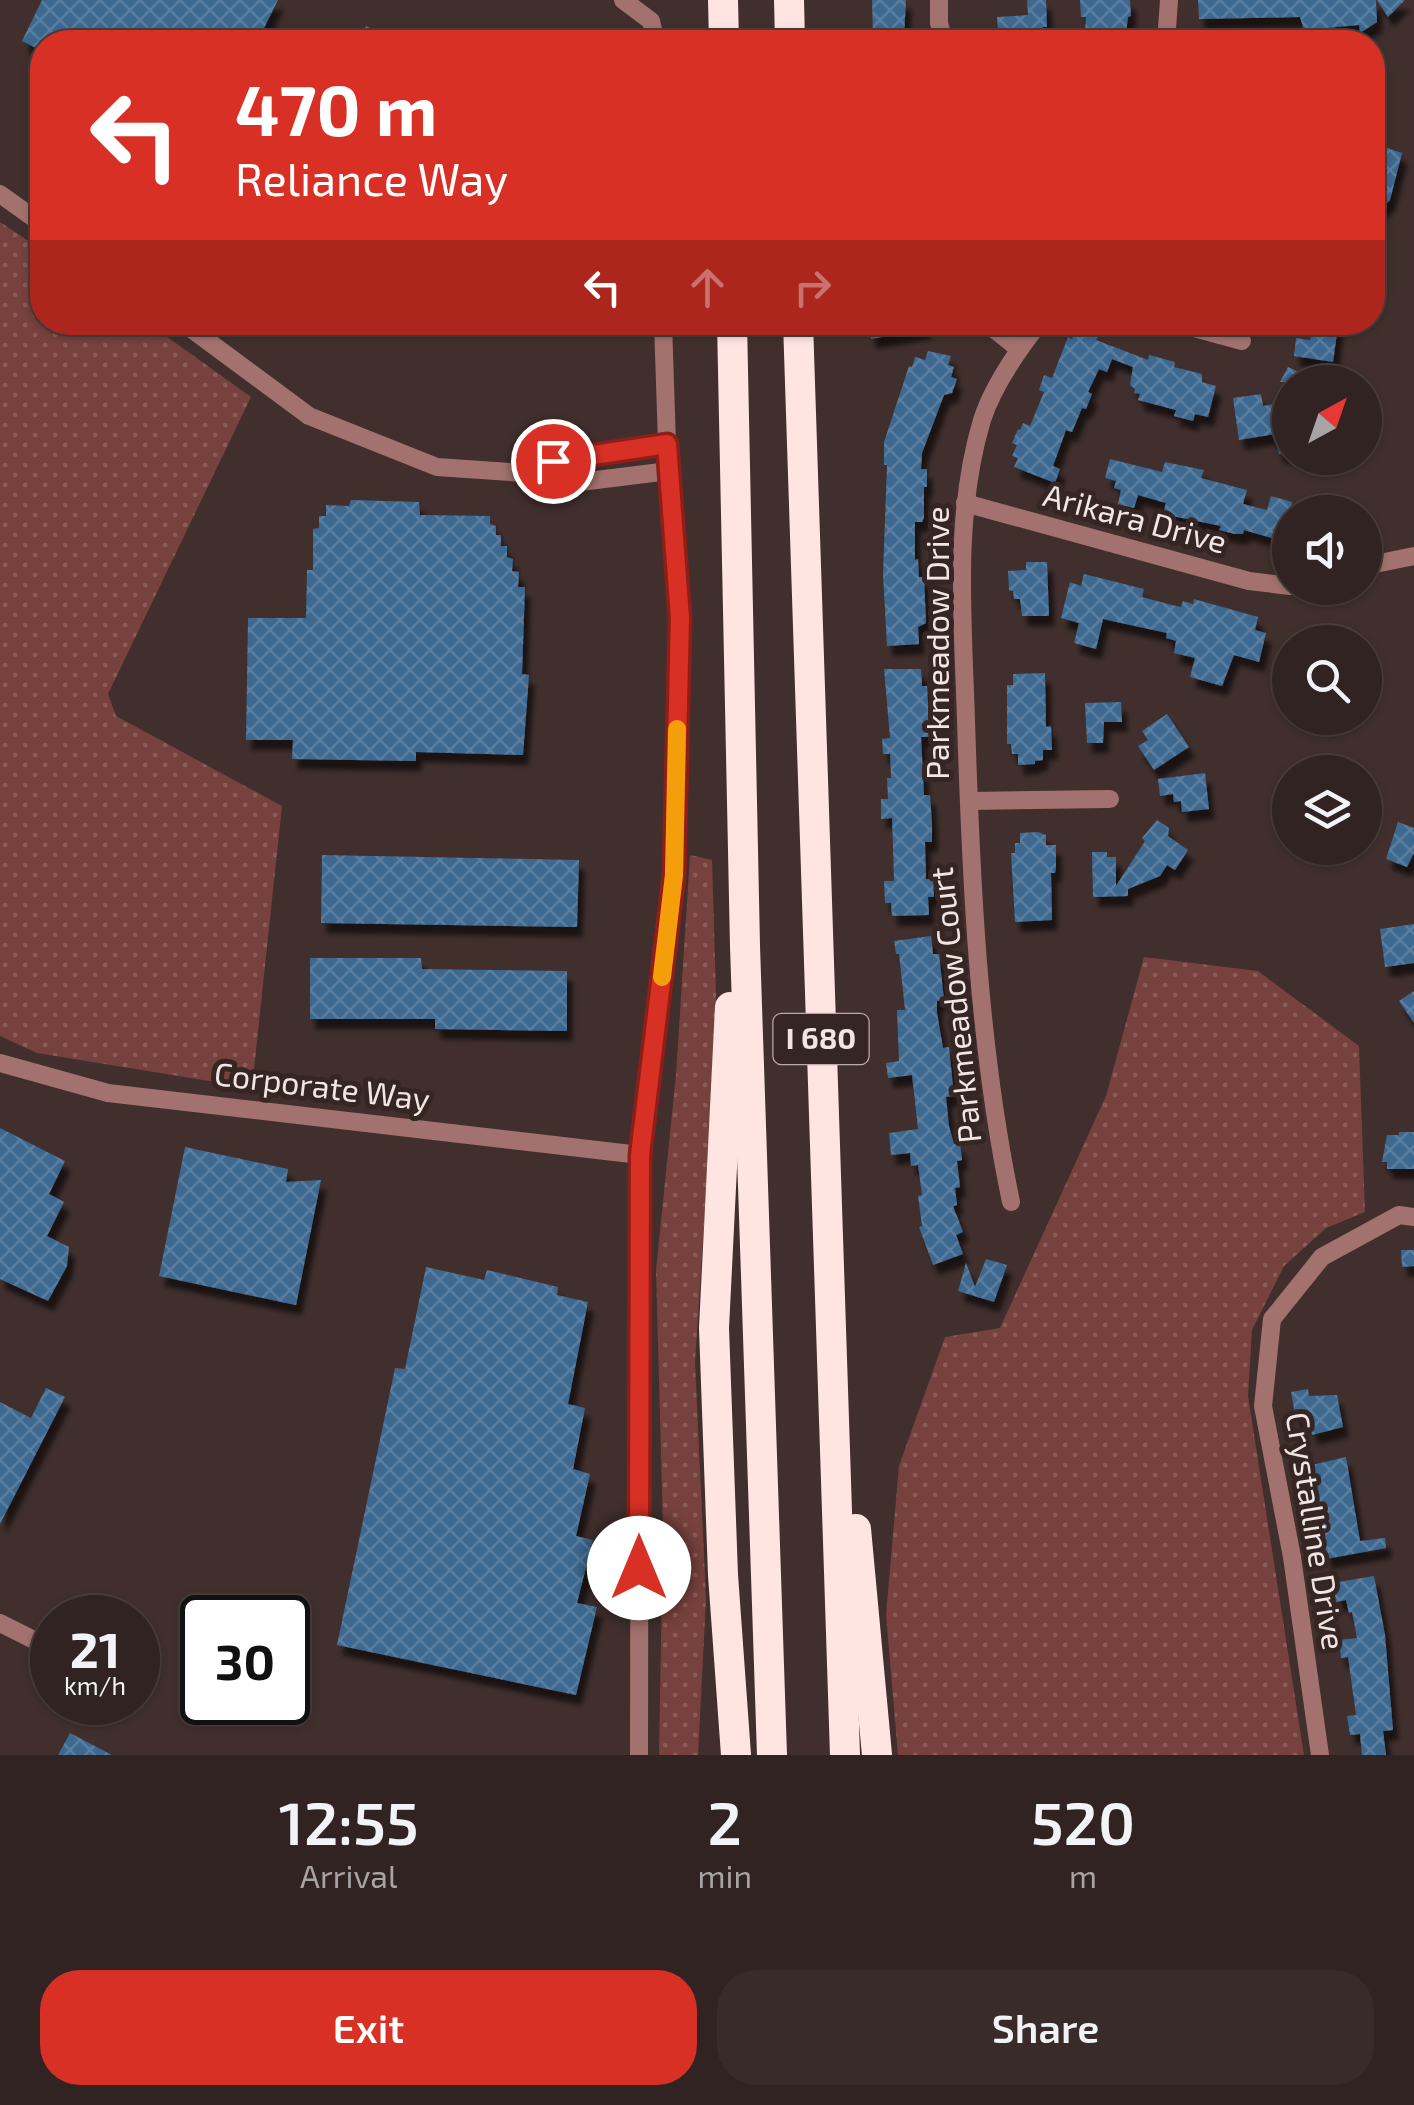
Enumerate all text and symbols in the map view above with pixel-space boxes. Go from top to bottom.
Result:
text: 470 m [235,66,438,150]
icon: left [70,70,200,200]
text: Reliance Way [235,151,508,205]
icon: left [575,260,630,315]
icon: ahead [680,260,735,315]
icon: right [785,260,840,315]
north arrow [1272,365,1382,475]
map controls [1272,365,1382,865]
pin [511,419,596,504]
icon: arrive [526,434,581,489]
street label: Arikara Drive [1040,474,1231,560]
button: sound [1272,495,1382,605]
street label: Parkmeadow Drive [917,506,955,780]
button: search [1272,625,1382,735]
button: layers [1272,755,1382,865]
street label: Parkmeadow Court [921,865,987,1145]
road number: I 680 [774,1014,868,1064]
street label: Corporate Way [212,1053,432,1117]
street label: Crystalline Drive [1279,1409,1355,1652]
position arrow [587,1516,691,1620]
speed limit sign: 30 [180,1595,310,1725]
text: 21 [70,1618,120,1678]
text: km/h [64,1670,126,1700]
text: 12:55 [279,1785,419,1857]
text: 2 [708,1785,742,1857]
text: 520 [1031,1785,1135,1857]
text: Arrival [300,1856,397,1894]
text: min [697,1856,752,1894]
text: m [1069,1856,1097,1894]
button: Exit [40,1970,697,2085]
button: Share [717,1970,1374,2085]

